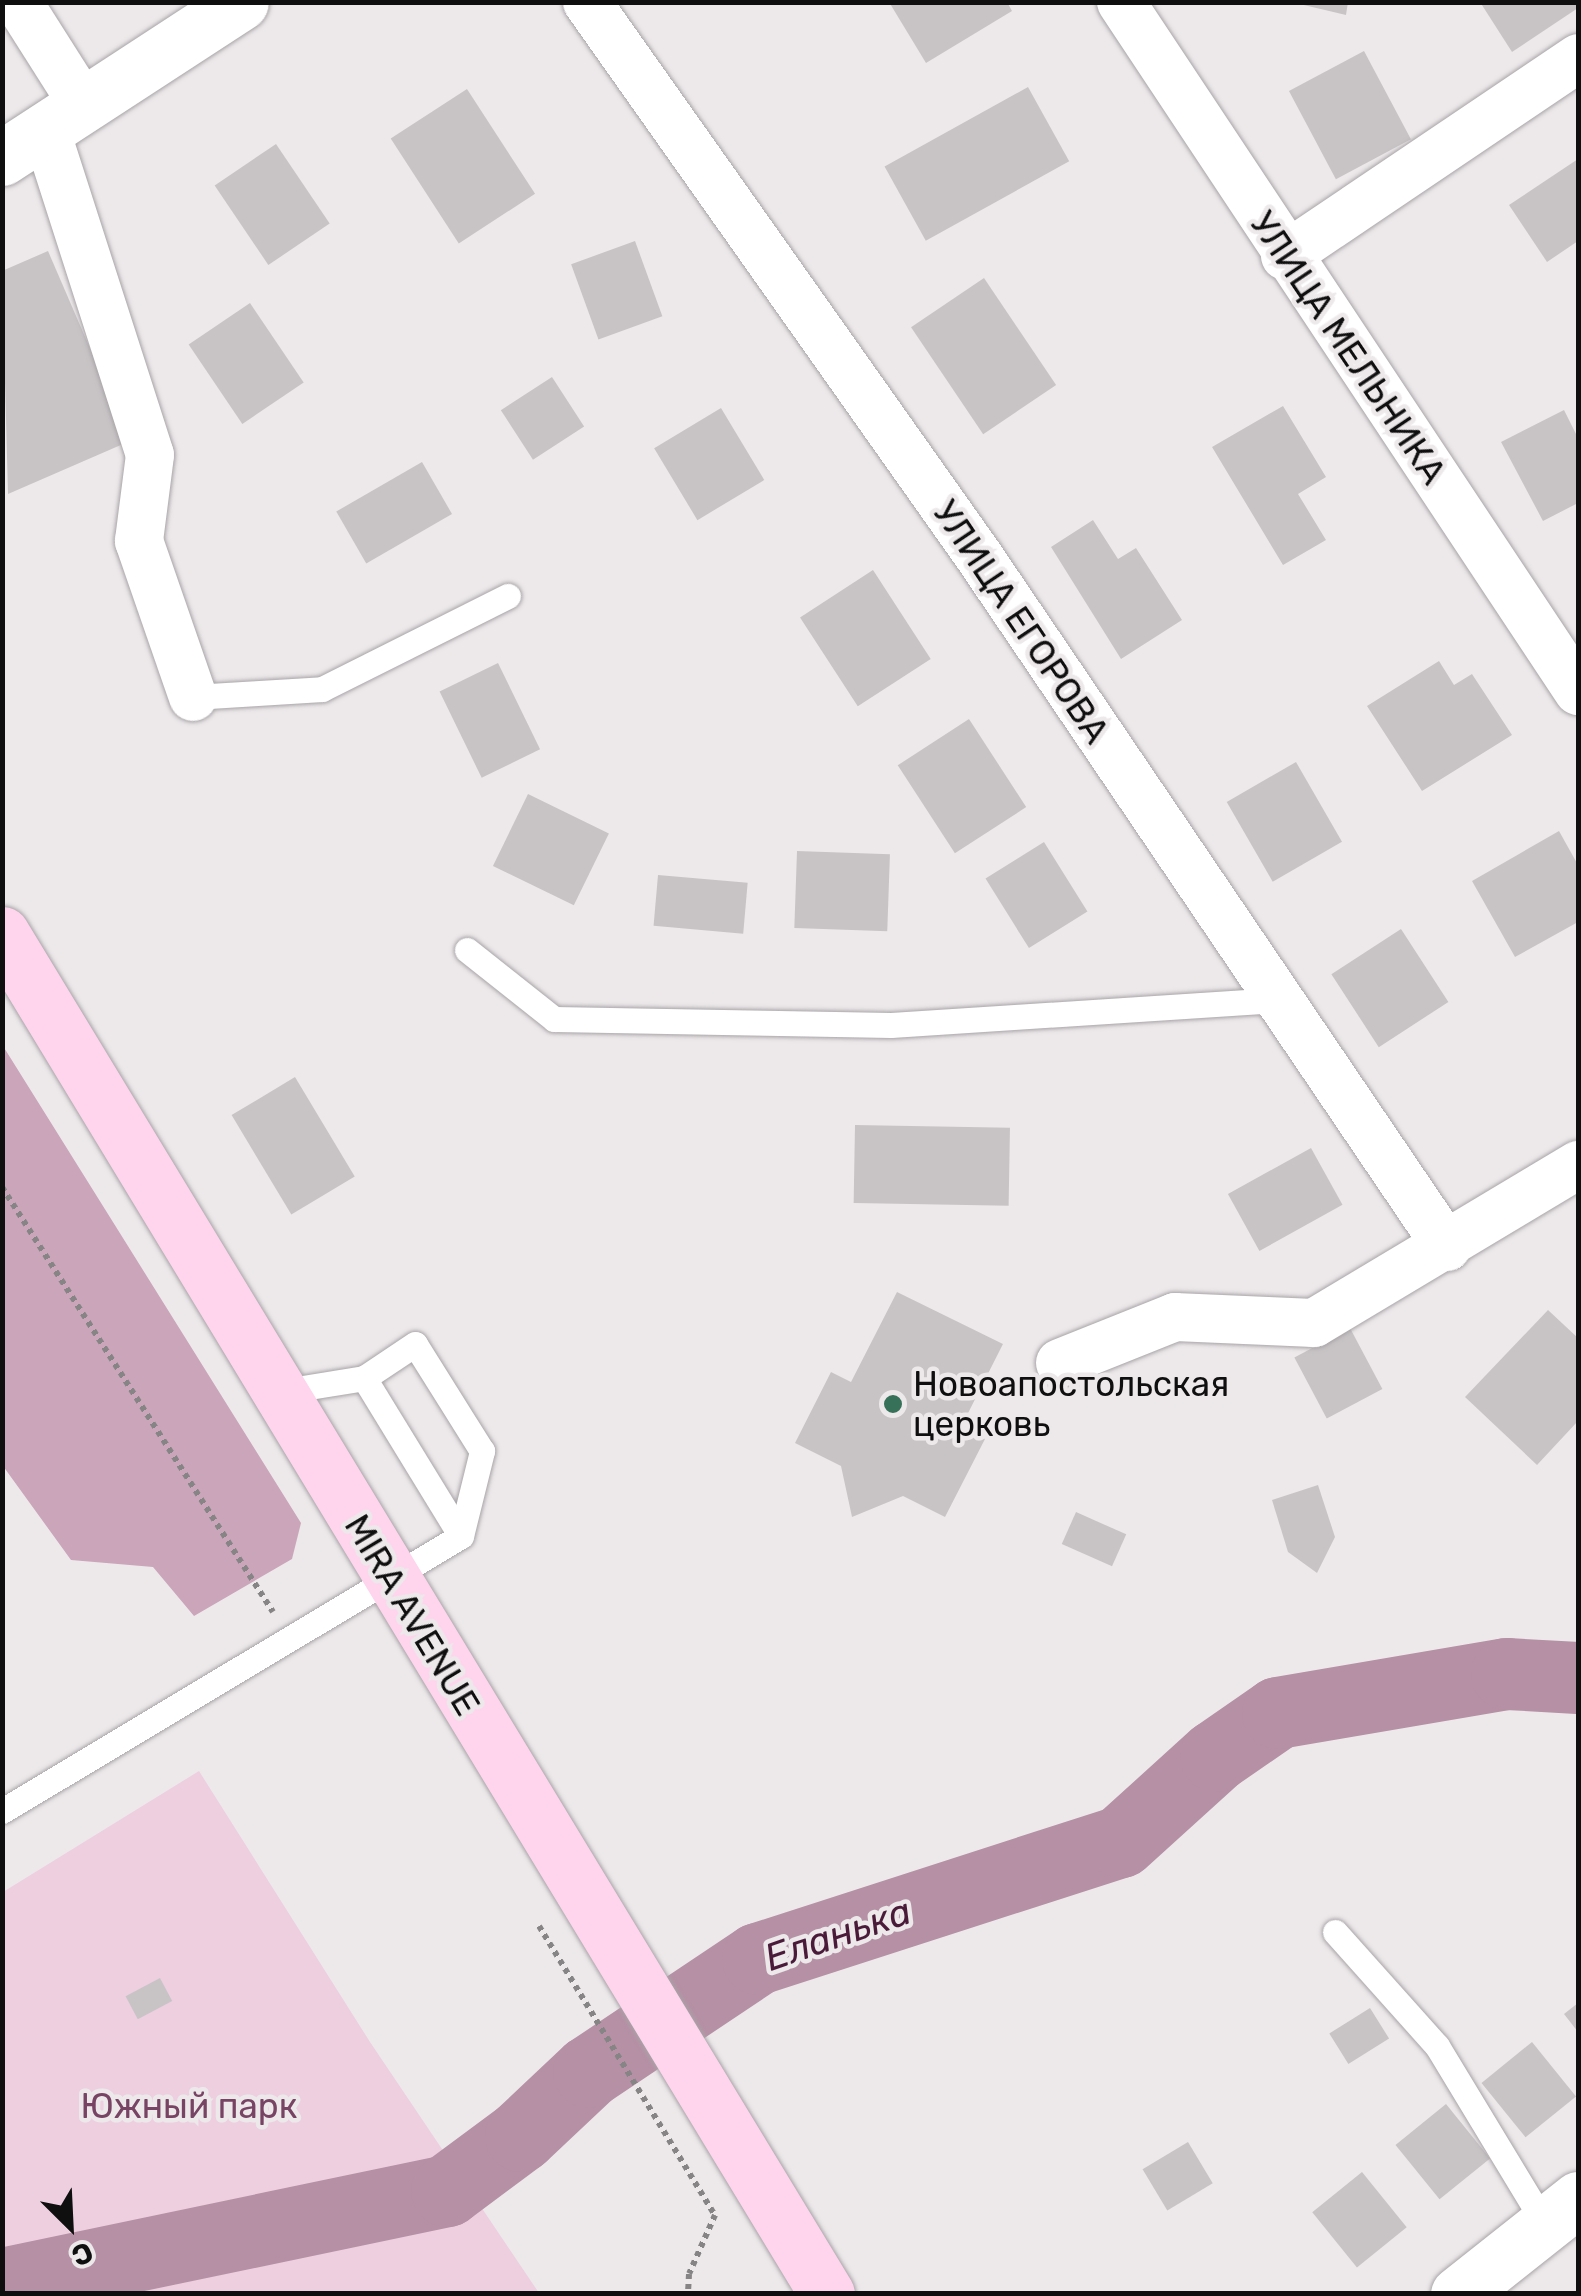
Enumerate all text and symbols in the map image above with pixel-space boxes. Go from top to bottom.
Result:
street label: УЛИЦА МЕЛЬНИКА [1241,204,1455,492]
street label: УЛИЦА ЕГОРОВА [924,493,1118,751]
place label: Новоапостольская церковь [913,1363,1229,1445]
marker: Новоапостольская церковь [882,1393,904,1415]
street label: MIRA AVENUE [335,1506,489,1724]
water label: Еланька [759,1889,917,1981]
park label: Южный парк [81,2085,297,2127]
north arrow [20,2176,120,2276]
text: С [67,2235,98,2273]

